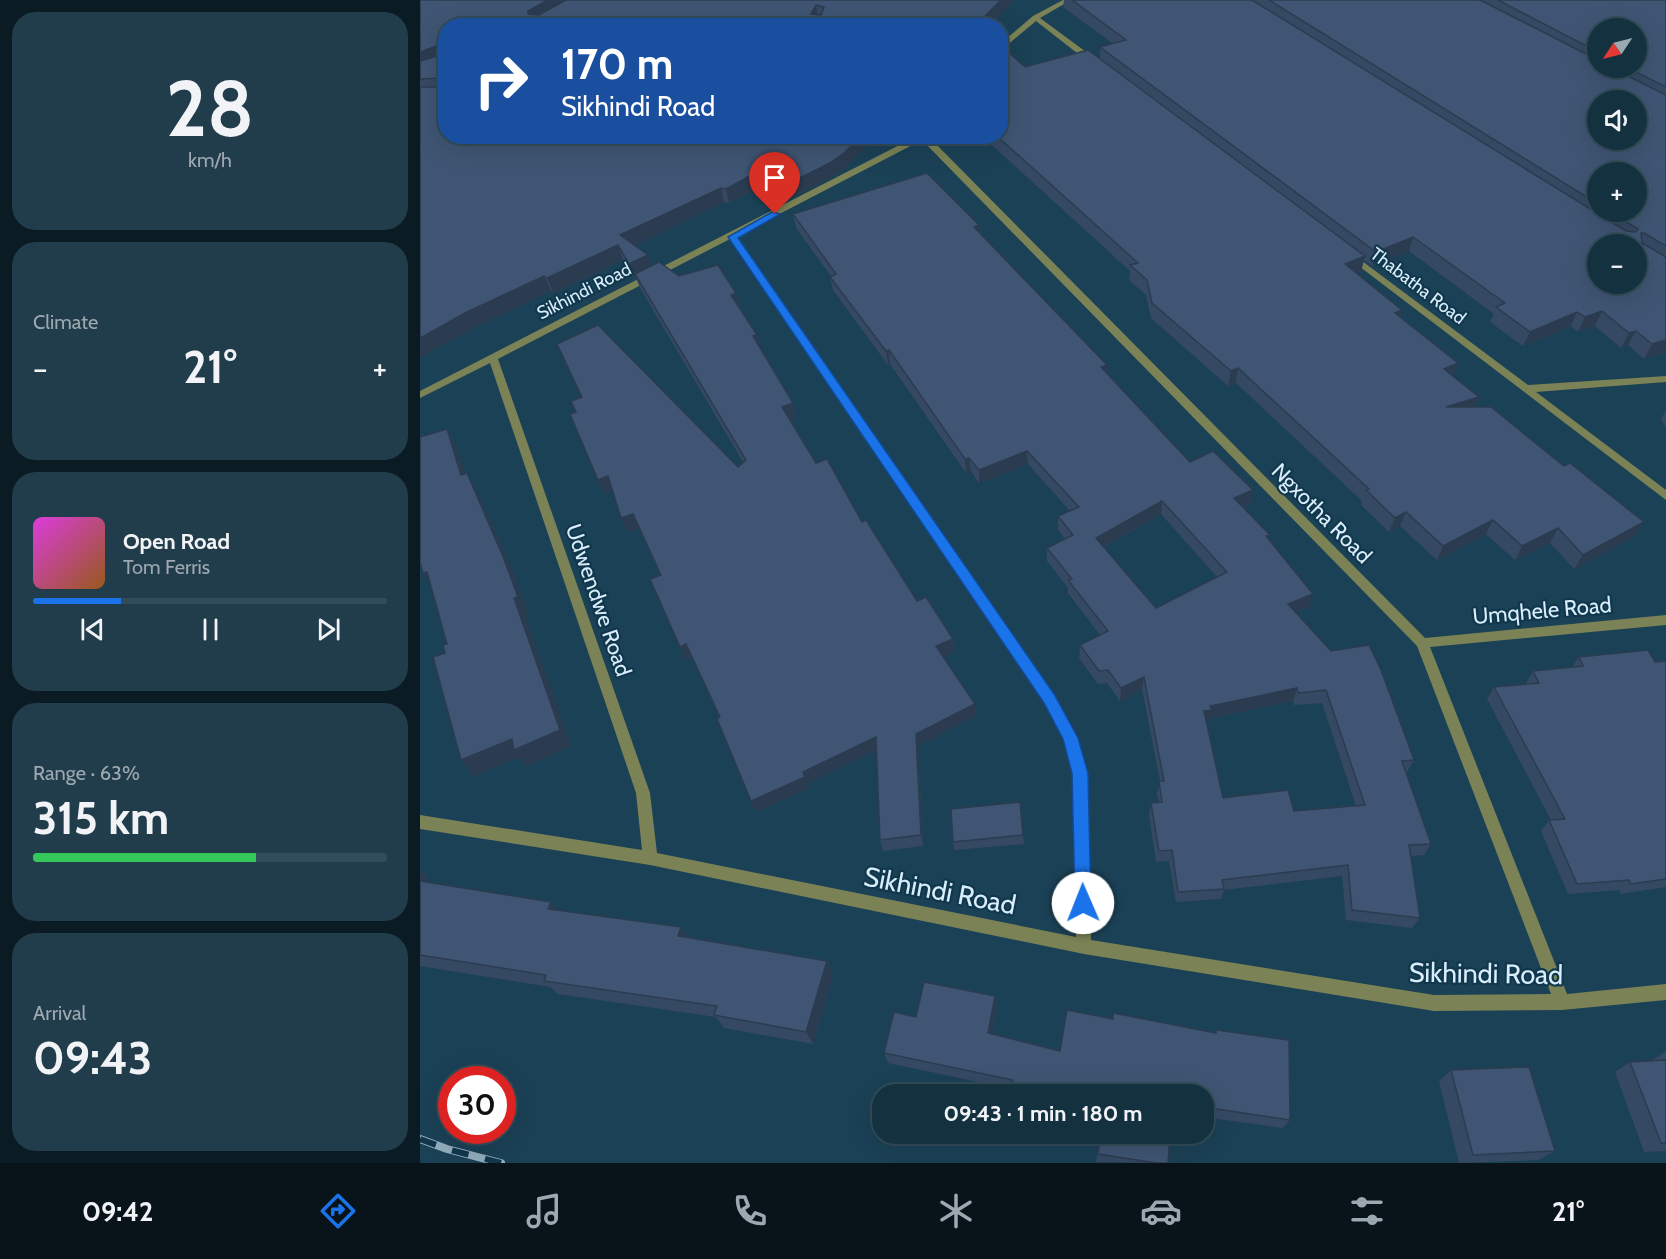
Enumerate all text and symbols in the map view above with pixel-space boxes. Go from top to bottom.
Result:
north arrow [1587,18,1647,78]
map controls [1587,18,1647,294]
text: 170 m [561,38,673,90]
icon: right [462,42,540,120]
text: 28 [166,61,254,156]
text: Sikhindi Road [561,90,715,123]
button: sound [1587,90,1647,150]
text: km/h [188,148,232,172]
pin [749,152,800,214]
icon: arrive [758,161,791,194]
button: + [1587,162,1647,222]
button: − [1587,234,1647,294]
street label: Thabatha Road [1366,243,1470,329]
street label: Sikhindi Road [533,258,635,324]
text: Climate [33,310,98,334]
text: 21° [183,340,237,394]
text: − [33,348,48,388]
text: + [372,348,387,388]
street label: Ngxotha Road [1266,458,1377,569]
street label: Udwendwe Road [560,520,637,680]
text: Open Road [123,528,230,555]
text: Tom Ferris [123,555,210,579]
street label: Umqhele Road [1471,591,1613,630]
icon: previous [76,613,109,646]
icon: pause [194,613,227,646]
icon: next [312,613,345,646]
text: Range · 63% [33,761,140,785]
text: 315 km [33,791,169,845]
street label: Sikhindi Road [861,860,1019,921]
position arrow [1051,871,1115,935]
street label: Sikhindi Road [1409,956,1563,991]
text: Arrival [33,1001,86,1025]
text: 09:43 [33,1031,152,1085]
speed limit sign: 30 [438,1066,516,1144]
text: 09:43 · 1 min · 180 m [944,1100,1142,1127]
icon: directions [317,1190,359,1232]
icon: music [523,1190,565,1232]
icon: phone [729,1190,771,1232]
icon: climate [935,1190,977,1232]
icon: car [1140,1190,1182,1232]
icon: filters [1346,1190,1388,1232]
text: 09:42 [82,1195,153,1228]
text: 21° [1552,1195,1584,1228]

